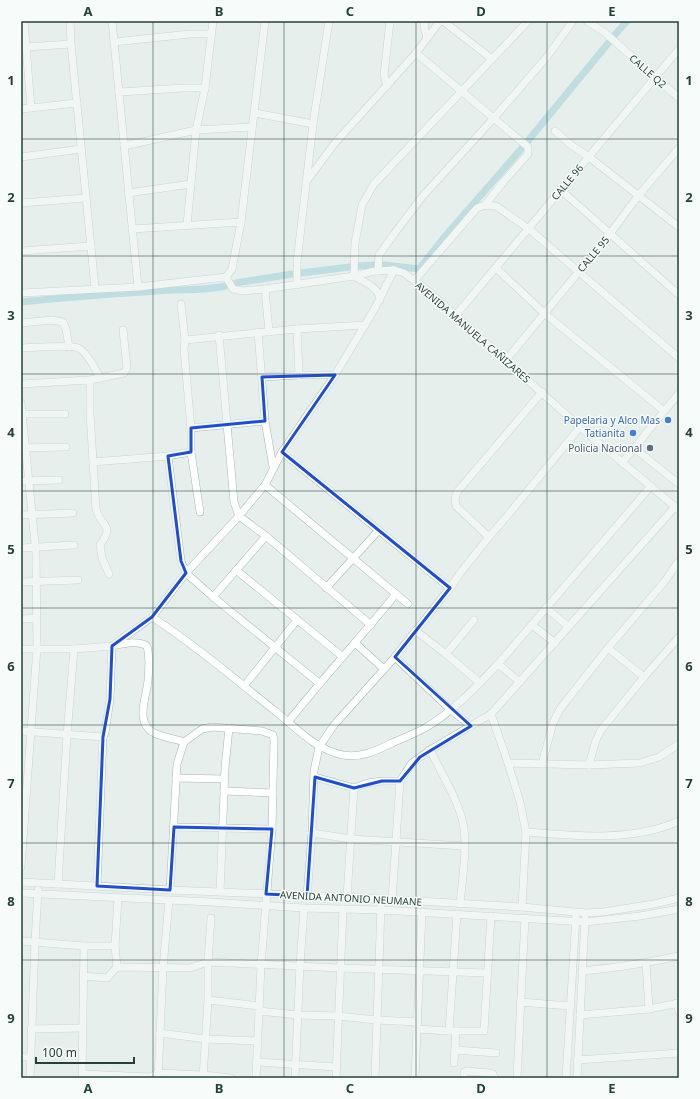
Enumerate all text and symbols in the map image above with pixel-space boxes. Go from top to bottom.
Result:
text: A [84,2,93,20]
text: B [215,2,223,20]
text: C [346,2,354,20]
text: D [476,2,486,20]
text: E [608,2,616,20]
street label: CALLE Q2 [626,51,670,91]
text: 1 [7,71,15,89]
text: 1 [685,71,693,89]
street label: CALLE 96 [548,161,586,203]
text: 2 [7,188,15,206]
text: 2 [685,188,693,206]
street label: CALLE 95 [574,233,612,275]
street label: AVENIDA MANUELA CAÑIZARES [413,278,534,386]
text: 3 [7,306,15,324]
text: 3 [685,306,693,324]
place label: Papelaria y Alco Mas [564,413,660,427]
marker: Papelaria y Alco Mas [663,415,673,425]
text: 4 [7,423,15,441]
text: 4 [685,423,693,441]
place label: Tatianita [585,426,625,440]
marker: Tatianita [628,428,638,438]
place label: Policia Nacional [568,441,642,455]
marker: Policia Nacional [645,443,655,453]
text: 5 [7,540,15,558]
text: 5 [685,540,693,558]
text: 6 [7,657,15,675]
text: 6 [685,657,693,675]
text: 7 [7,774,15,792]
text: 7 [685,774,693,792]
street label: AVENIDA ANTONIO NEUMANE [280,887,422,909]
text: 8 [7,892,15,910]
text: 8 [685,892,693,910]
text: 9 [7,1009,15,1027]
text: 9 [685,1009,693,1027]
scale bar [36,1039,134,1065]
text: 100 m [42,1044,77,1061]
text: A [84,1079,93,1097]
text: B [215,1079,223,1097]
text: C [346,1079,354,1097]
text: D [476,1079,486,1097]
text: E [608,1079,616,1097]

